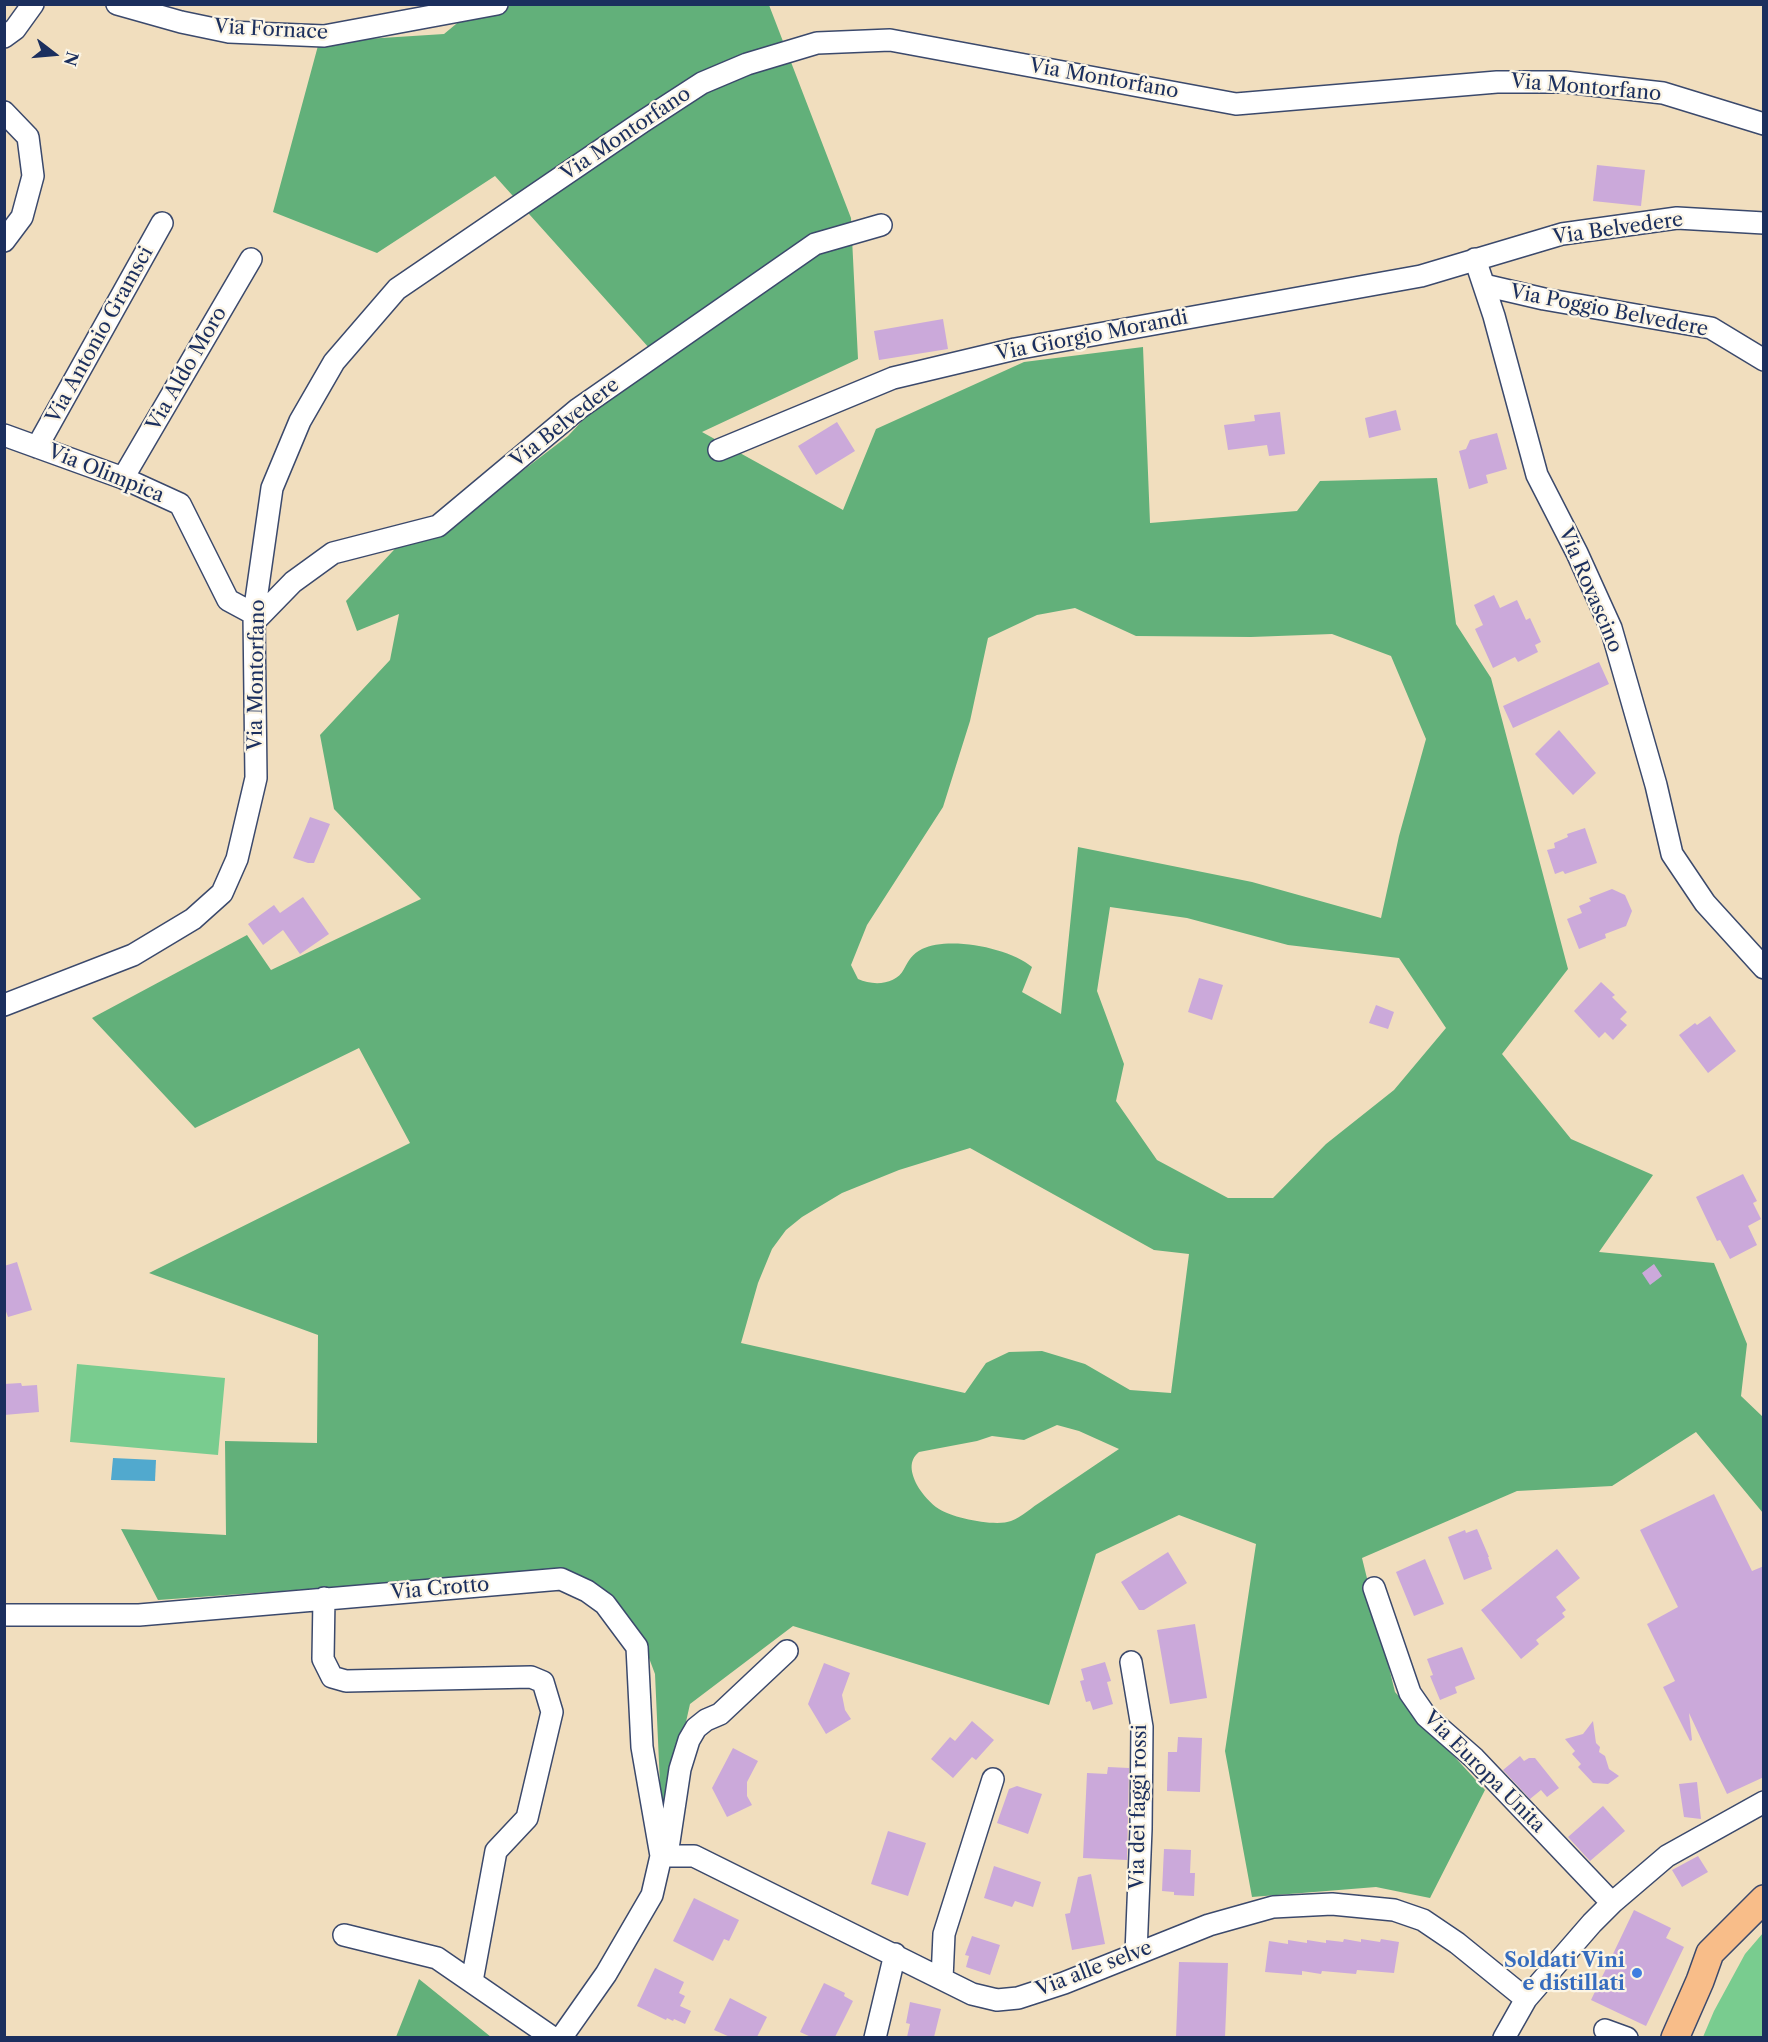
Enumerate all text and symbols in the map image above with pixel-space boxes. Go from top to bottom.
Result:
street label: Via Fornace [213,15,329,45]
north arrow [24,24,84,84]
text: N [60,50,83,68]
street label: Via Montorfano [1028,54,1180,104]
street label: Via Montorfano [1510,69,1662,107]
street label: Via Montorfano [557,82,695,186]
street label: Via Belvedere [1551,208,1685,250]
street label: Via Antonio Gramsci [41,243,159,427]
street label: Via Poggio Belvedere [1508,280,1710,342]
street label: Via Aldo Moro [142,303,232,435]
street label: Via Giorgio Morandi [994,306,1190,366]
street label: Via Belvedere [506,373,624,473]
street label: Via Olimpica [44,440,168,508]
street label: Via Rovascino [1553,524,1627,656]
street label: Via Montorfano [244,599,270,751]
street label: Via Crotto [390,1573,490,1605]
street label: Via Europa Unita [1418,1706,1550,1838]
street label: Via dei faggi rossi [1126,1724,1152,1890]
street label: Via alle selve [1033,1936,1155,2002]
place label: Soldati Vini e distillati [1504,1949,1625,1996]
marker: Soldati Vini e distillati [1630,1966,1644,1980]

